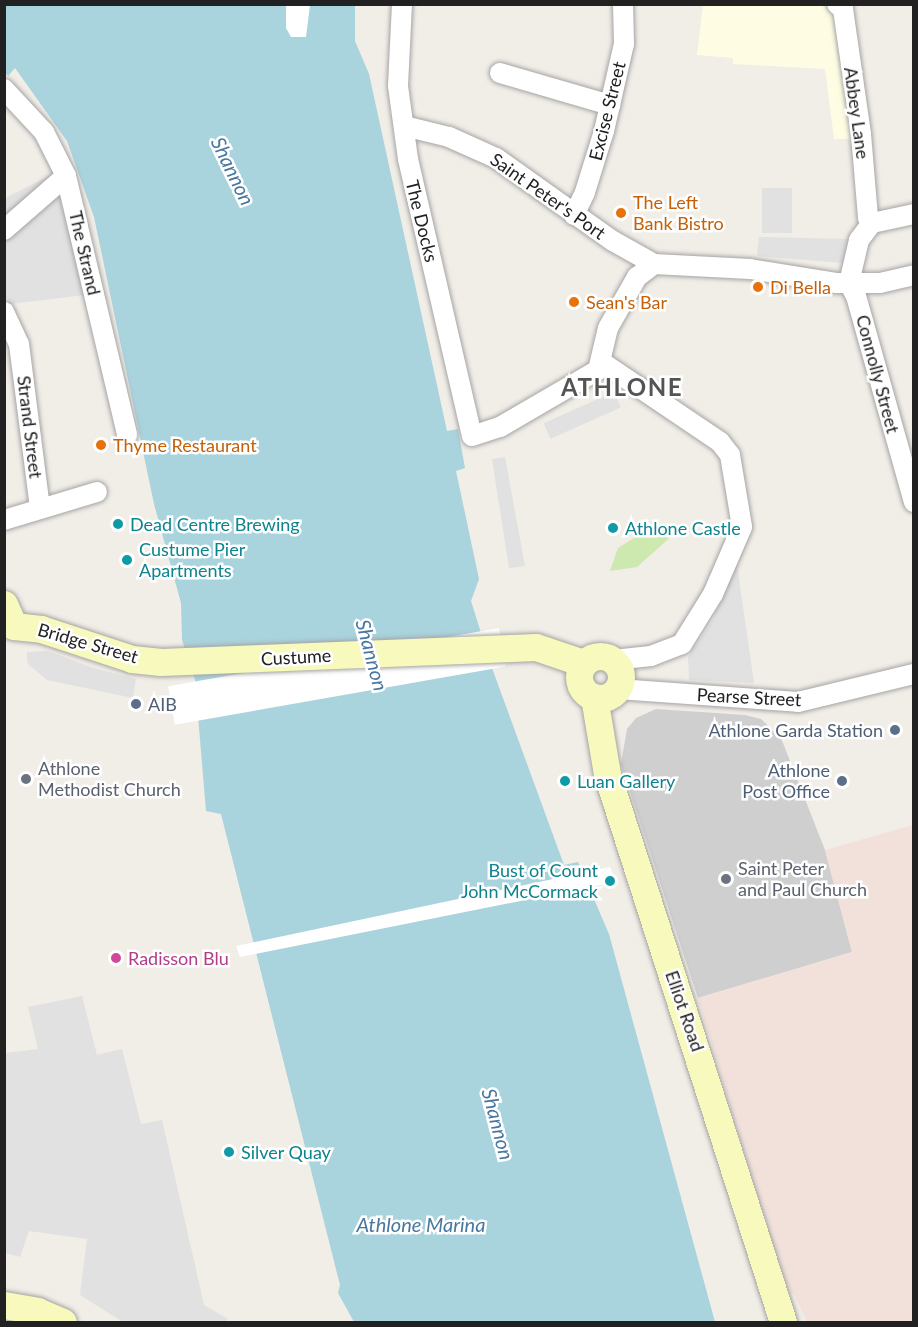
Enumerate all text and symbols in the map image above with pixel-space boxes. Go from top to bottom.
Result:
street label: Excise Street [584,59,630,163]
street label: Abbey Lane [840,65,874,161]
water label: Shannon [206,133,260,209]
street label: Saint Peter's Port [486,148,610,244]
street label: The Docks [401,178,443,264]
place label: The Left Bank Bistro [633,192,724,234]
marker: The Left Bank Bistro [614,206,628,220]
street label: The Strand [65,209,105,297]
place label: Di Bella [770,276,831,298]
marker: Di Bella [751,280,765,294]
place label: Sean's Bar [586,291,667,313]
marker: Sean's Bar [567,295,581,309]
street label: Connolly Street [852,312,904,436]
district label: ATHLONE [561,373,683,401]
street label: Strand Street [13,374,47,480]
place label: Thyme Restaurant [113,434,257,456]
marker: Thyme Restaurant [94,438,108,452]
place label: Dead Centre Brewing [130,513,300,535]
marker: Dead Centre Brewing [111,517,125,531]
place label: Athlone Castle [625,517,741,539]
marker: Athlone Castle [606,521,620,535]
place label: Custume Pier Apartments [139,539,245,582]
marker: Custume Pier Apartments [120,553,134,567]
water label: Shannon [351,617,393,693]
street label: Bridge Street [35,618,141,668]
street label: Custume [260,644,332,670]
street label: Pearse Street [696,683,802,711]
place label: AIB [148,693,177,715]
marker: AIB [129,697,143,711]
place label: Athlone Garda Station [708,719,883,741]
marker: Athlone Garda Station [888,723,902,737]
place label: Athlone Methodist Church [38,758,181,800]
place label: Athlone Post Office [742,760,830,802]
place label: Luan Gallery [577,770,675,792]
marker: Athlone Methodist Church [19,772,33,786]
marker: Luan Gallery [558,774,572,788]
marker: Athlone Post Office [835,774,849,788]
place label: Saint Peter and Paul Church [738,858,867,900]
place label: Bust of Count John McCormack [461,860,598,902]
marker: Saint Peter and Paul Church [719,872,733,886]
marker: Bust of Count John McCormack [603,874,617,888]
place label: Radisson Blu [128,947,229,969]
marker: Radisson Blu [109,951,123,965]
street label: Elliot Road [661,968,709,1054]
water label: Shannon [477,1086,519,1162]
place label: Silver Quay [241,1141,331,1163]
marker: Silver Quay [222,1145,236,1159]
water label: Athlone Marina [357,1212,485,1236]

